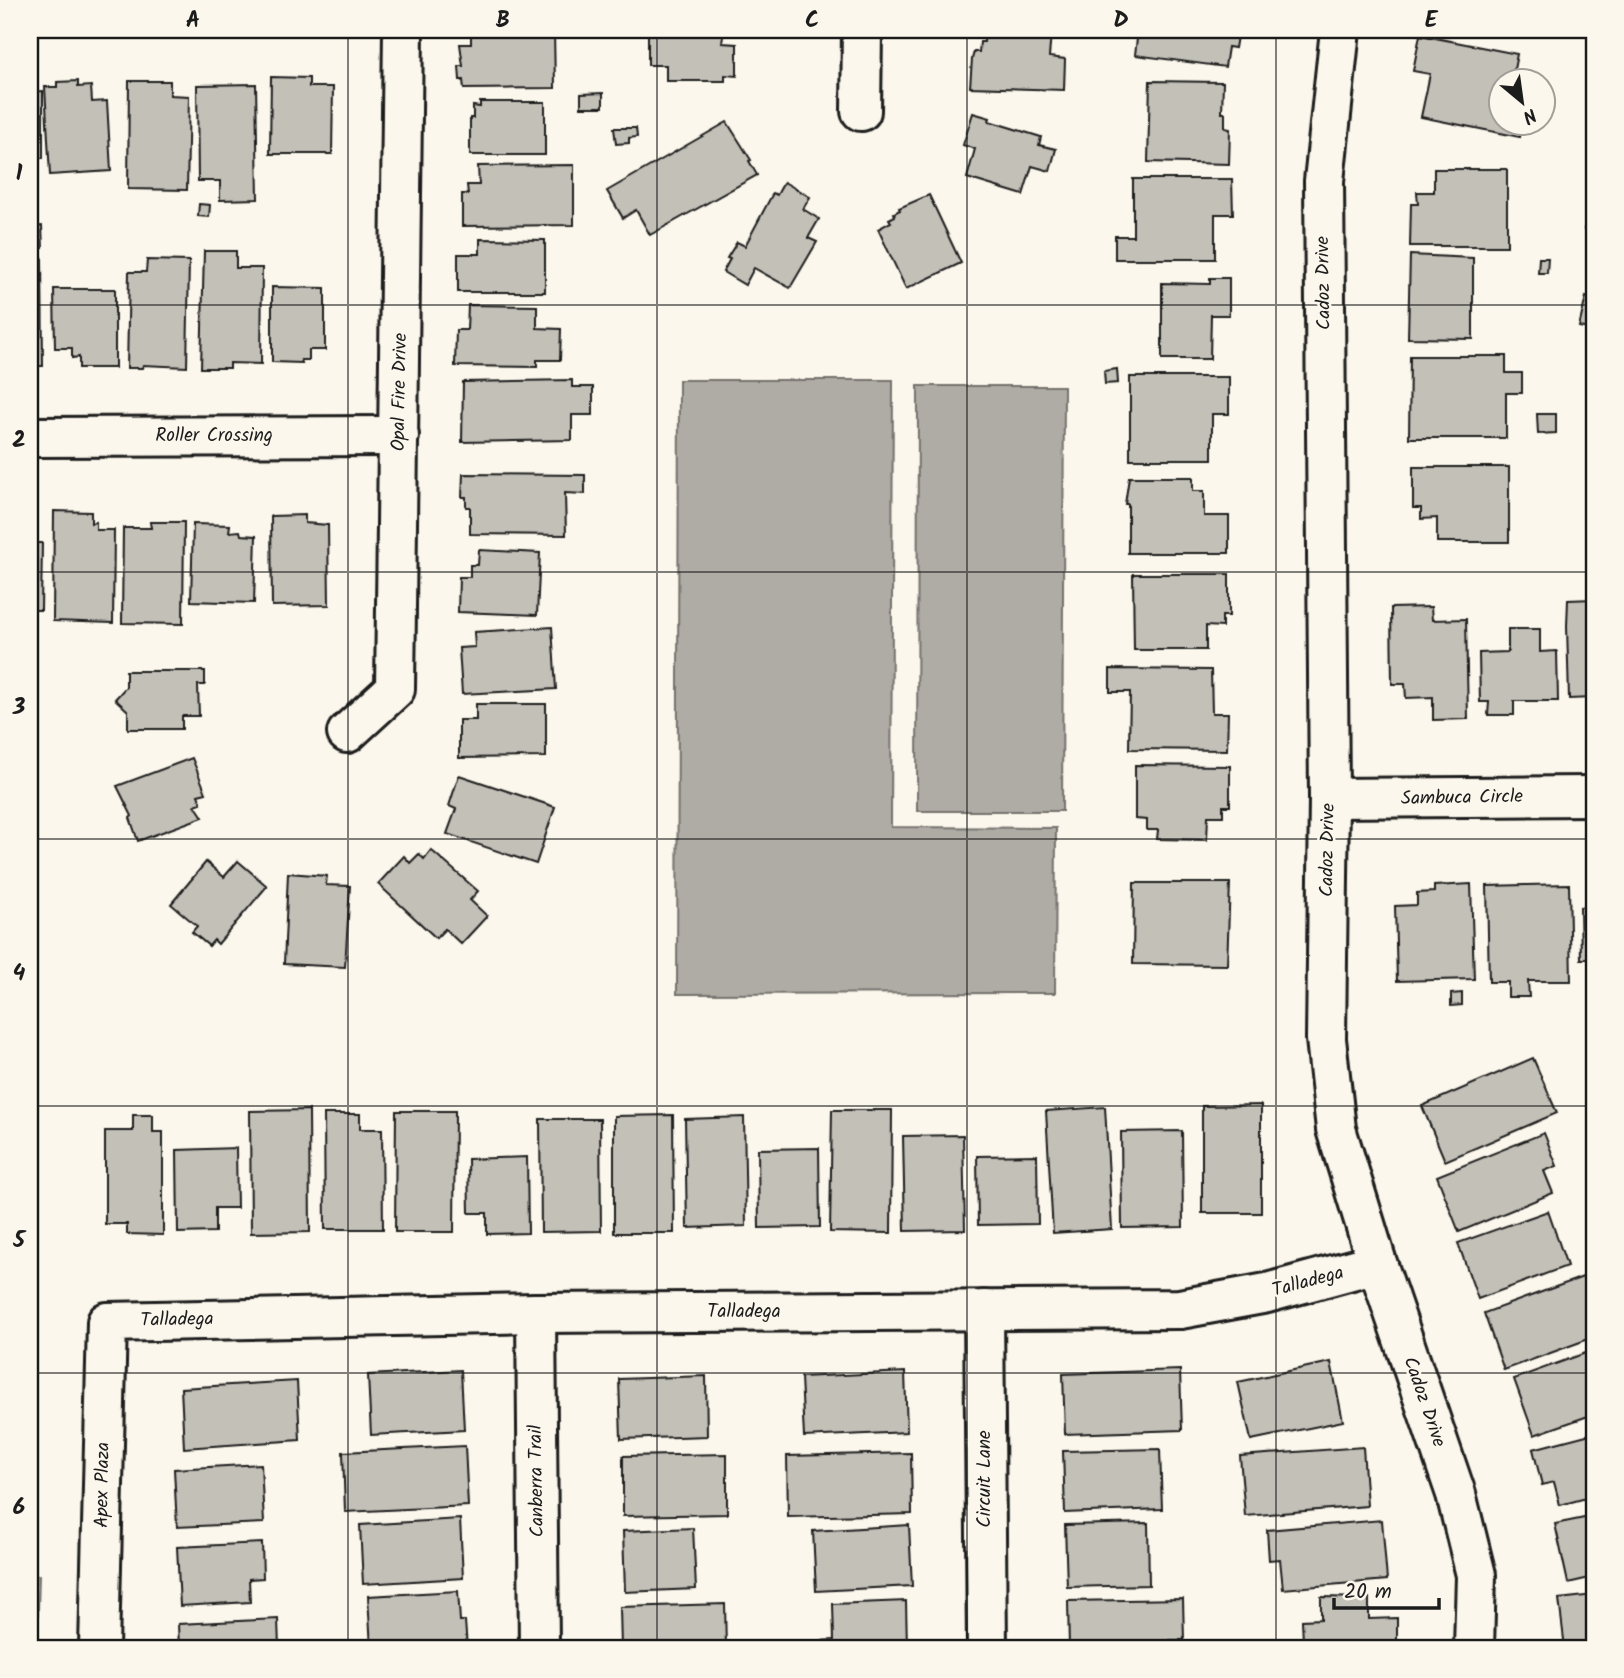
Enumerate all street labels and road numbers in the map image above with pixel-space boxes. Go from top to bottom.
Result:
street label: Cadoz Drive [1308,235,1340,330]
street label: Opal Fire Drive [384,332,416,451]
street label: Roller Crossing [155,421,273,451]
street label: Sambuca Circle [1401,782,1524,814]
street label: Cadoz Drive [1312,802,1344,897]
street label: Talladega [1269,1258,1347,1306]
street label: Talladega [707,1297,781,1327]
street label: Talladega [140,1304,214,1336]
street label: Cadoz Drive [1395,1353,1454,1452]
street label: Canberra Trail [521,1424,553,1538]
street label: Circuit Lane [970,1430,1000,1528]
street label: Apex Plaza [87,1442,119,1528]

